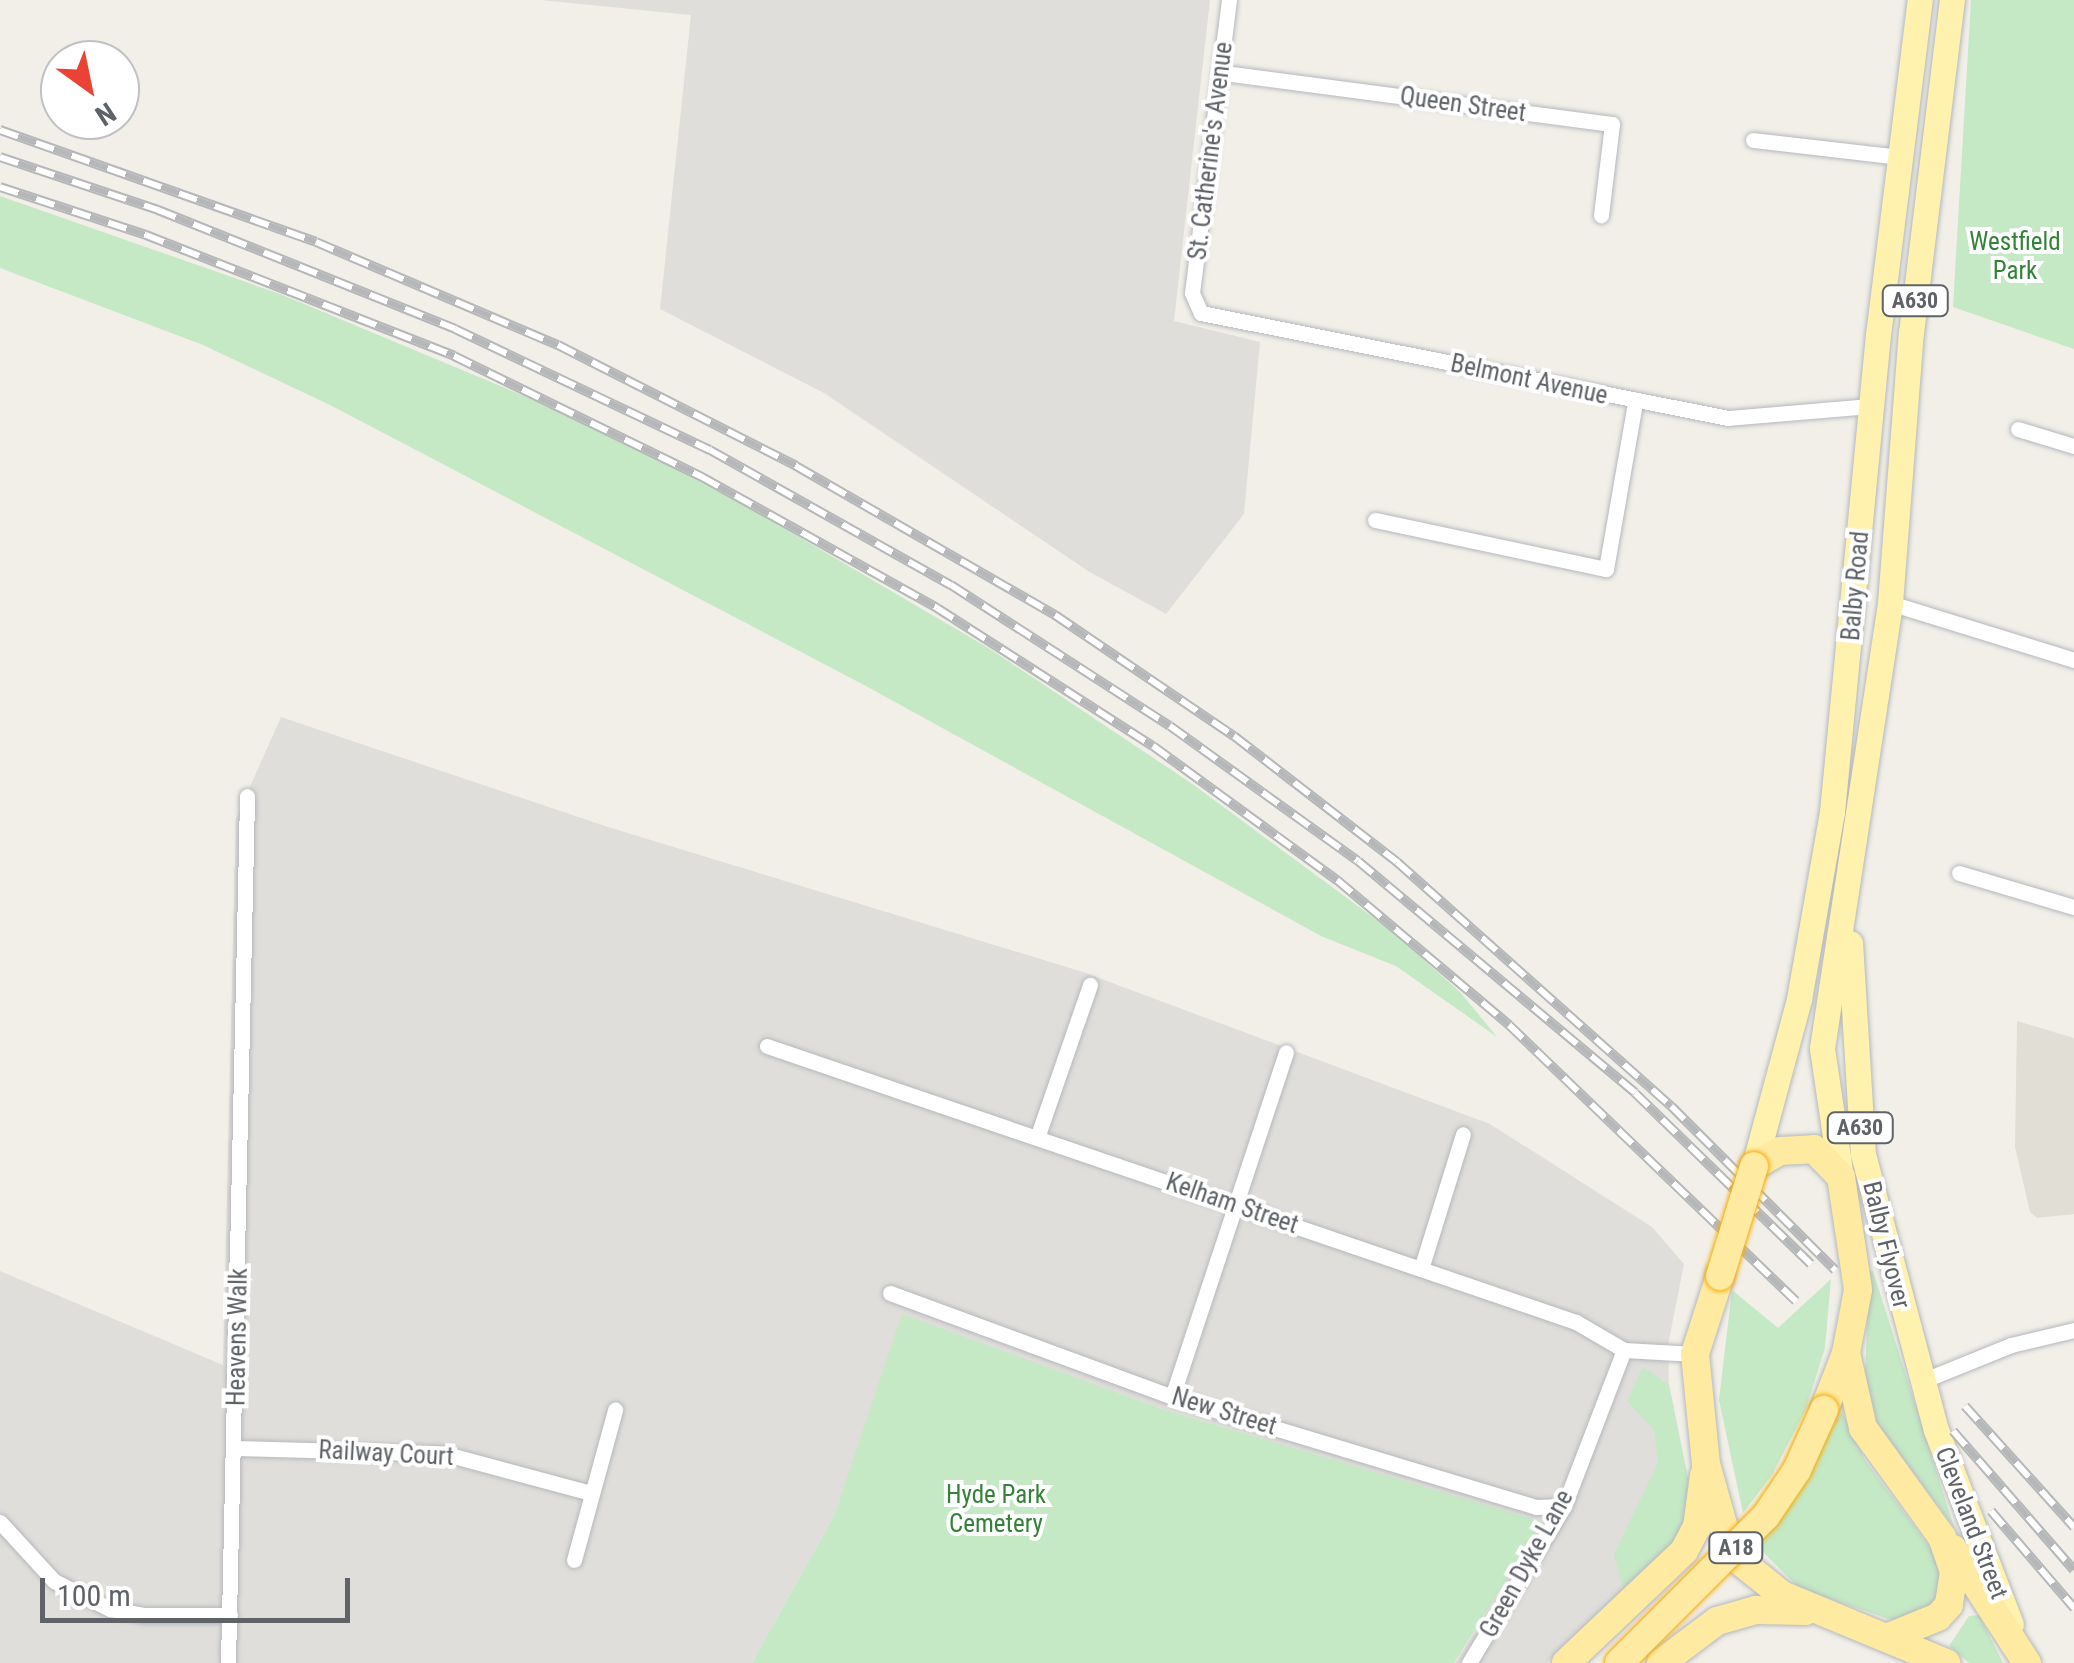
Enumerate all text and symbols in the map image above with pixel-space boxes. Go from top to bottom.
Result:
north arrow [40,40,140,140]
street label: St. Catherine's Avenue [1183,40,1239,262]
street label: Queen Street [1398,81,1528,129]
text: N [89,95,122,132]
park label: Westfield Park [1969,228,2061,287]
road number: A630 [1880,284,1950,318]
street label: Belmont Avenue [1448,349,1610,411]
street label: Balby Road [1836,530,1876,642]
road number: A630 [1825,1111,1895,1145]
street label: Kelham Street [1162,1167,1302,1241]
street label: Balby Flyover [1856,1178,1916,1312]
street label: Heavens Walk [222,1268,254,1406]
street label: New Street [1168,1382,1280,1442]
street label: Railway Court [318,1435,454,1473]
street label: Cleveland Street [1928,1443,2014,1603]
park label: Hyde Park Cemetery [946,1481,1046,1540]
street label: Green Dyke Lane [1474,1485,1580,1643]
road number: A18 [1706,1531,1766,1565]
scale bar [45,1558,355,1620]
text: 100 m [57,1578,131,1613]

